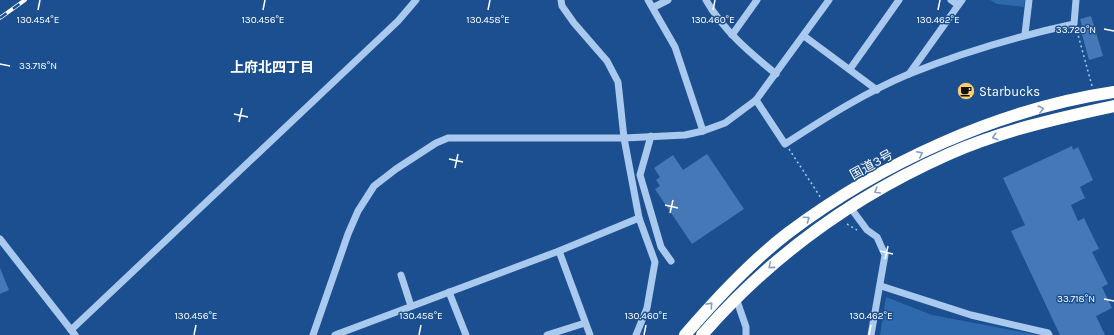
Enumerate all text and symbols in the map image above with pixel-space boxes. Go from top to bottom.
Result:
text: 130.454°E [17,14,59,26]
text: 130.456°E [242,14,284,26]
text: 130.458°E [466,14,510,26]
text: 130.460°E [691,14,735,26]
text: 130.462°E [916,14,960,26]
text: 33.720°N [1056,24,1096,36]
district label: 上府北四丁目 [230,59,314,76]
text: 33.718°N [19,60,57,72]
cafe icon: Starbucks [956,81,976,101]
place label: Starbucks [979,84,1040,99]
one-way arrow [1037,105,1044,114]
one-way arrow [992,132,999,141]
street label: 国道3号 [847,147,895,182]
one-way arrow [915,151,923,159]
one-way arrow [874,186,881,194]
one-way arrow [803,217,810,224]
one-way arrow [769,261,776,268]
text: 33.718°N [1057,293,1095,305]
one-way arrow [705,303,712,310]
text: 130.456°E [175,310,217,322]
text: 130.458°E [399,310,443,322]
text: 130.460°E [624,310,668,322]
text: 130.462°E [849,310,893,322]

